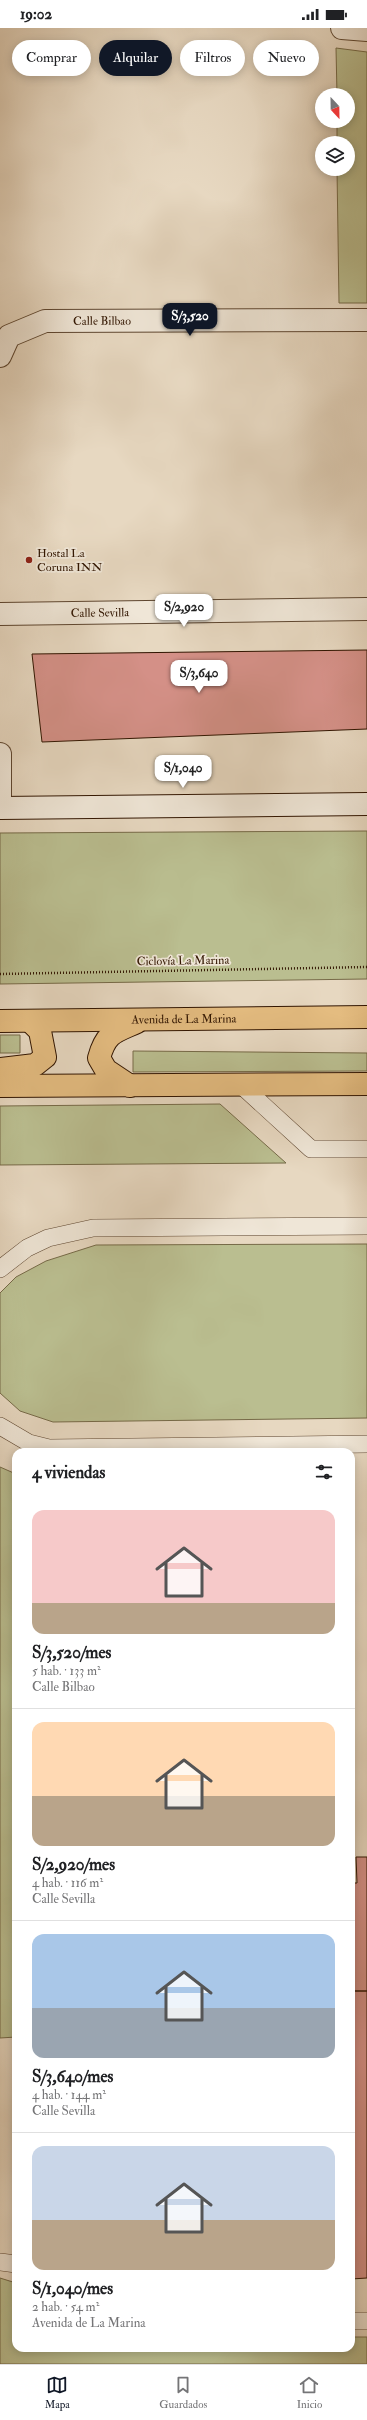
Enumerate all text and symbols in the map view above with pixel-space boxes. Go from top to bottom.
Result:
text: 19:02 [20,5,52,24]
chip: Comprar [12,40,91,76]
chip: Alquilar [99,40,172,76]
chip: Filtros [180,40,245,76]
chip: Nuevo [253,40,319,76]
north arrow [315,88,355,128]
map controls [315,88,355,176]
button: layers [315,136,355,176]
pin: S/3,520 [153,303,227,337]
text: S/3,520 [171,308,209,324]
street label: Calle Bilbao [73,313,131,328]
place label: Hostal La Coruna INN [37,546,102,575]
marker: Hostal La Coruna INN [24,555,34,565]
pin: S/2,920 [147,594,221,628]
text: S/2,920 [164,599,204,615]
street label: Calle Sevilla [71,605,130,621]
pin: S/3,640 [162,660,236,694]
text: S/3,640 [180,665,218,681]
pin: S/1,040 [146,755,220,789]
text: S/1,040 [164,760,202,776]
street label: Ciclovía La Marina [137,953,230,969]
street label: Avenida de La Marina [130,1011,238,1027]
icon: filters [313,1461,335,1483]
text: 4 viviendas [32,1462,105,1483]
icon: home [148,1536,220,1608]
text: S/3,520/mes [32,1642,111,1663]
text: 5 hab. · 133 m² [32,1663,101,1679]
text: Calle Bilbao [32,1679,95,1695]
icon: home [148,1748,220,1820]
text: S/2,920/mes [32,1854,115,1875]
text: 4 hab. · 116 m² [32,1875,103,1891]
text: Calle Sevilla [32,1891,95,1907]
icon: home [148,1960,220,2032]
text: S/3,640/mes [32,2066,113,2087]
text: 4 hab. · 144 m² [32,2087,106,2103]
text: Calle Sevilla [32,2103,95,2119]
icon: home [148,2172,220,2244]
text: S/1,040/mes [32,2278,113,2299]
text: 2 hab. · 54 m² [32,2299,99,2315]
text: Avenida de La Marina [32,2315,146,2331]
tab: Mapa [45,2374,70,2411]
tab: Guardados [159,2374,207,2411]
tab: Inicio [297,2374,322,2411]

